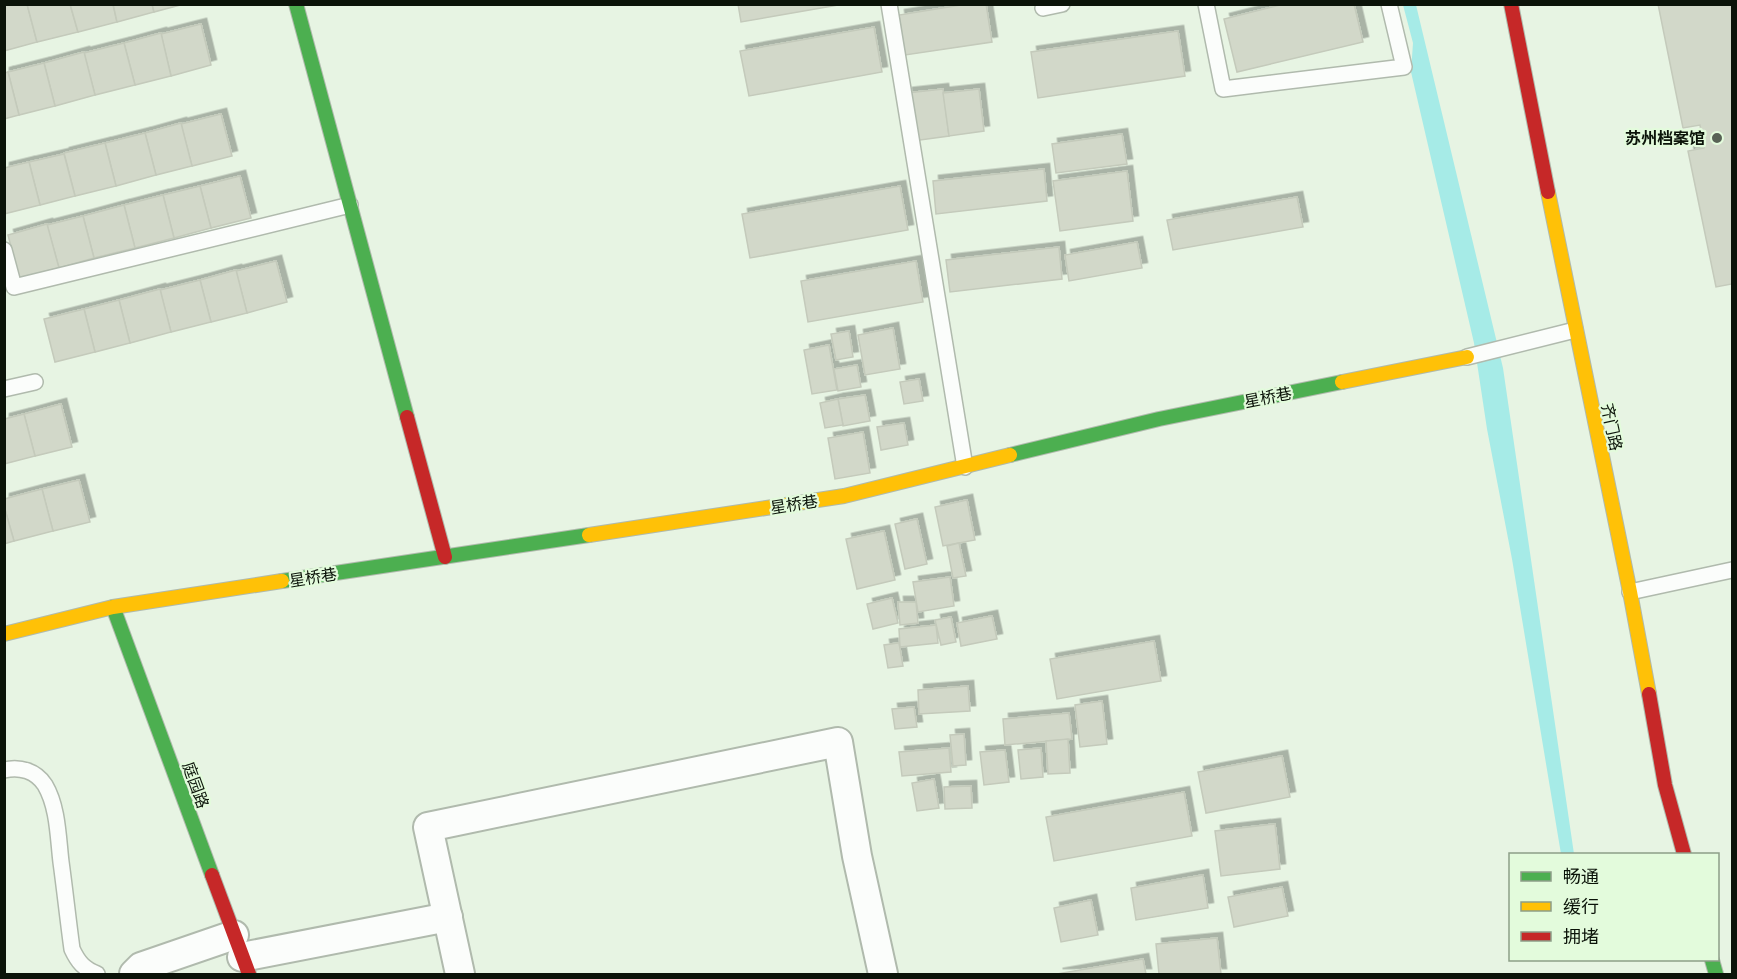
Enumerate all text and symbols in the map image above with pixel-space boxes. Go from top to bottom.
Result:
place label: 苏州档案馆 [1625,129,1705,148]
marker: 苏州档案馆 [1710,131,1724,145]
street label: 星桥巷 [1243,384,1293,411]
street label: 齐门路 [1597,402,1626,453]
street label: 星桥巷 [769,491,819,518]
street label: 星桥巷 [288,564,338,591]
street label: 庭园路 [178,759,213,811]
legend [1509,853,1719,961]
text: 畅通 [1563,866,1599,887]
text: 缓行 [1563,896,1599,917]
text: 拥堵 [1563,926,1599,947]

